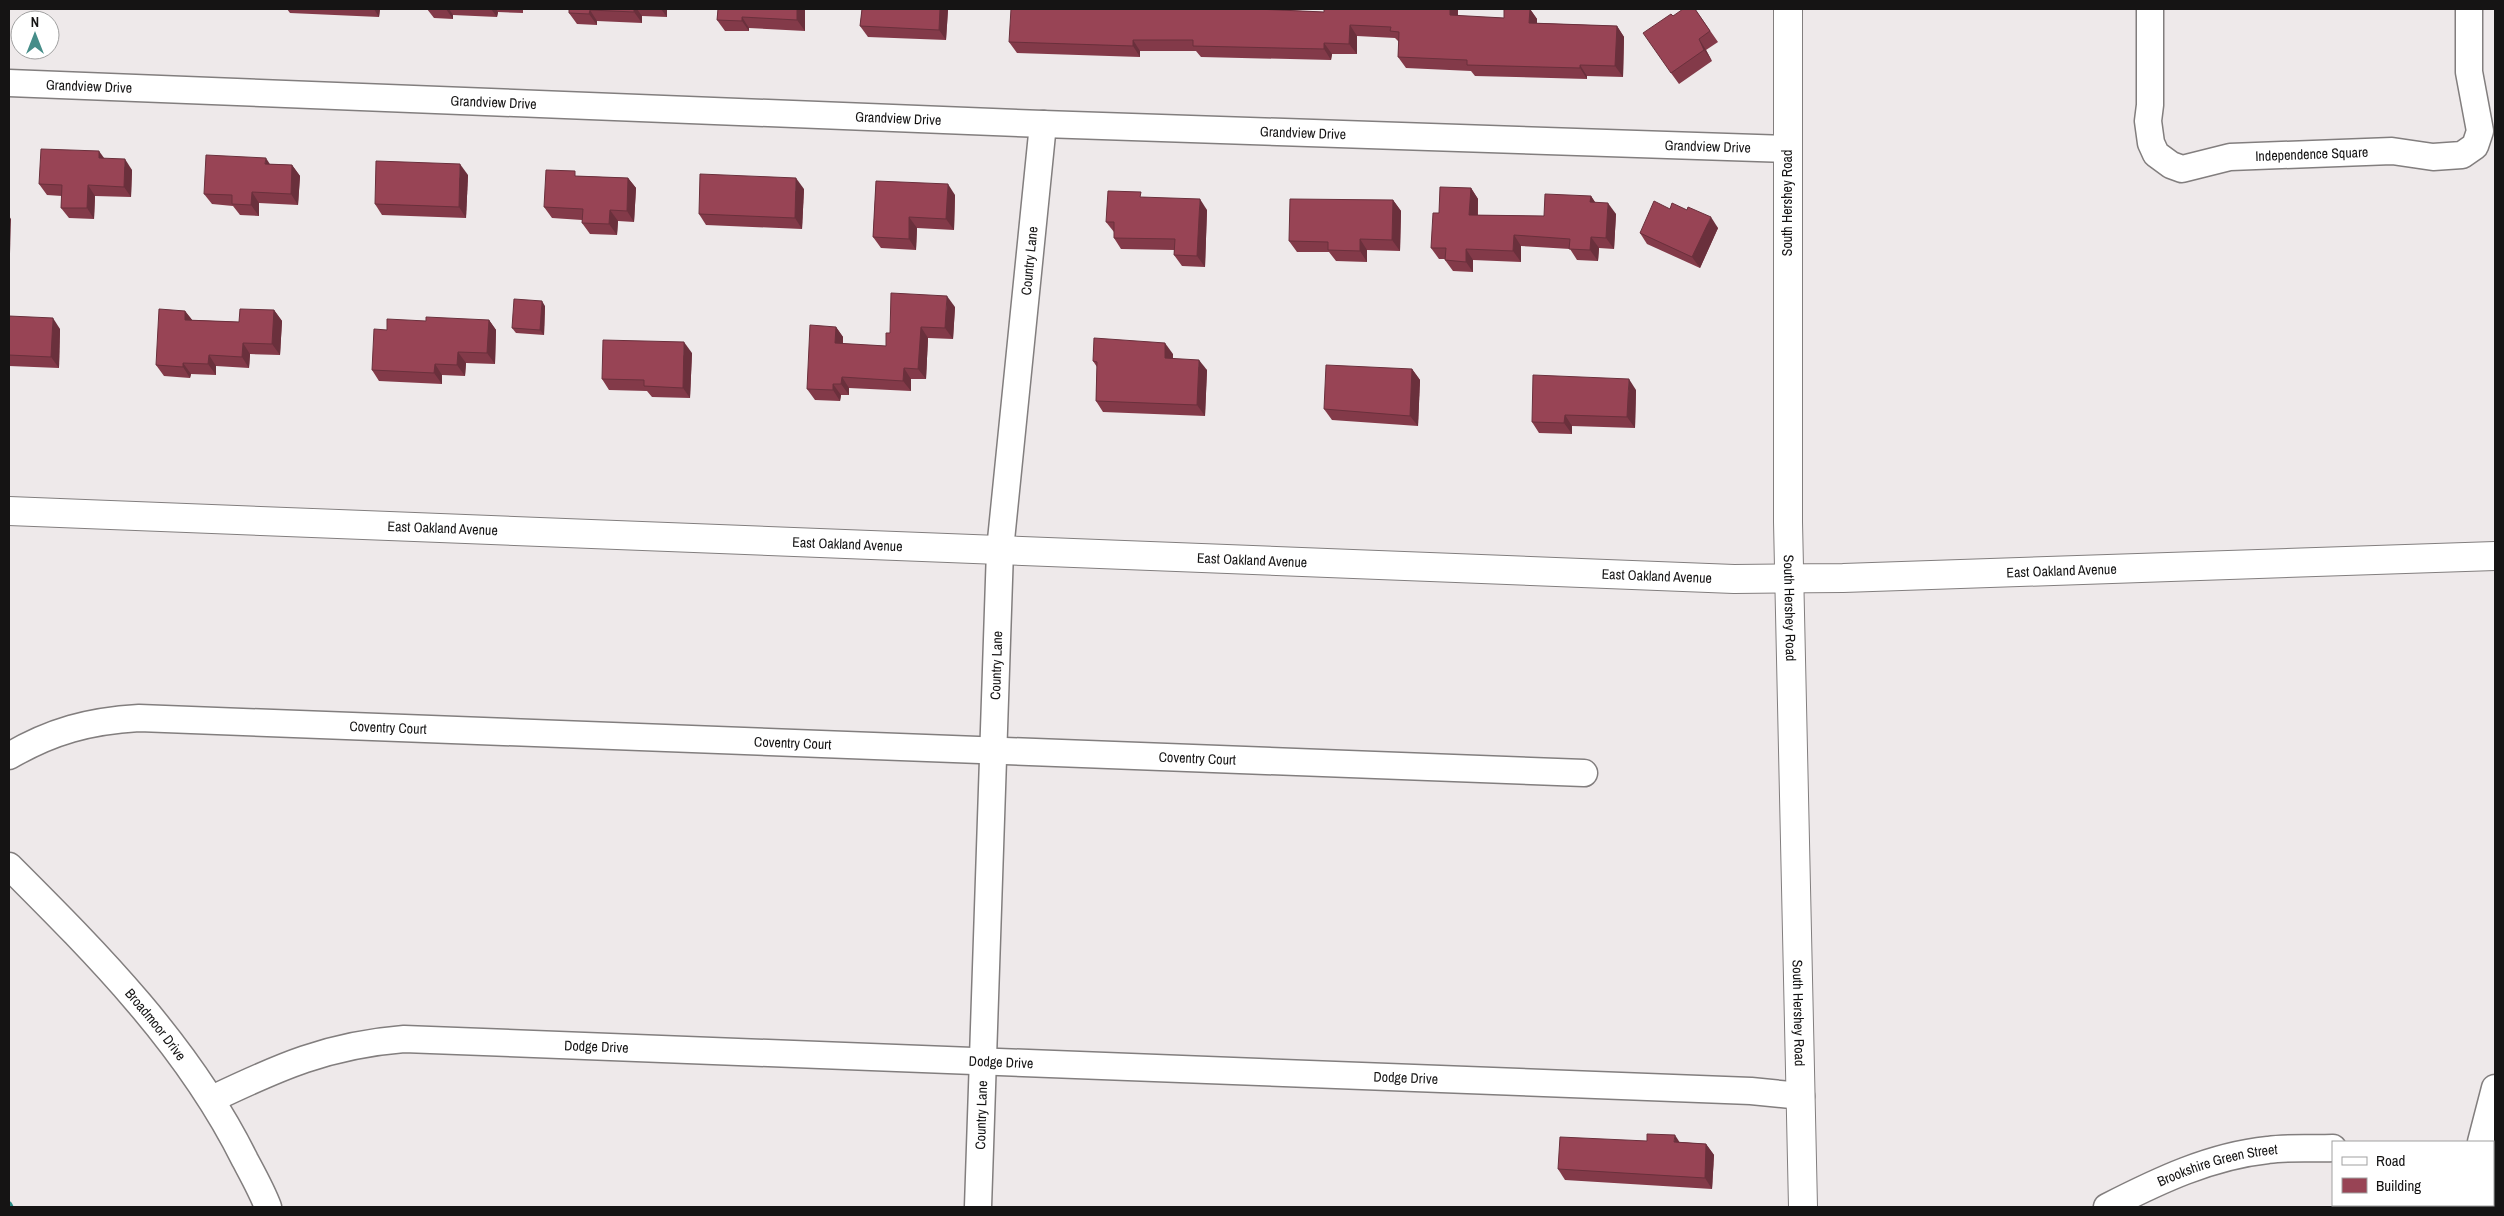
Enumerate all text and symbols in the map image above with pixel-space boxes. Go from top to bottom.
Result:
north arrow [10,10,60,60]
text: N [31,13,39,31]
street label: Grandview Drive [45,75,132,97]
street label: Grandview Drive [450,92,537,113]
street label: Grandview Drive [855,108,942,129]
street label: Grandview Drive [1260,122,1346,143]
street label: Grandview Drive [1664,136,1751,157]
street label: Independence Square [2255,143,2369,165]
street label: South Hershey Road [1778,150,1796,256]
street label: Country Lane [1017,226,1042,296]
street label: East Oakland Avenue [387,517,498,539]
street label: East Oakland Avenue [792,533,903,555]
street label: East Oakland Avenue [1197,549,1308,571]
street label: South Hershey Road [1780,554,1800,662]
street label: East Oakland Avenue [2006,560,2117,581]
street label: East Oakland Avenue [1601,565,1712,587]
street label: Country Lane [986,631,1006,700]
street label: Coventry Court [349,717,427,738]
street label: Coventry Court [754,732,832,753]
street label: Coventry Court [1158,748,1236,769]
street label: South Hershey Road [1789,959,1809,1066]
street label: Broadmoor Drive [121,985,190,1064]
street label: Dodge Drive [564,1036,629,1057]
street label: Dodge Drive [968,1052,1034,1072]
street label: Dodge Drive [1373,1067,1438,1088]
street label: Country Lane [971,1080,991,1150]
street label: Brookshire Green Street [2154,1140,2278,1190]
legend [2332,1141,2494,1206]
text: Road [2376,1150,2405,1171]
text: Building [2376,1175,2421,1196]

